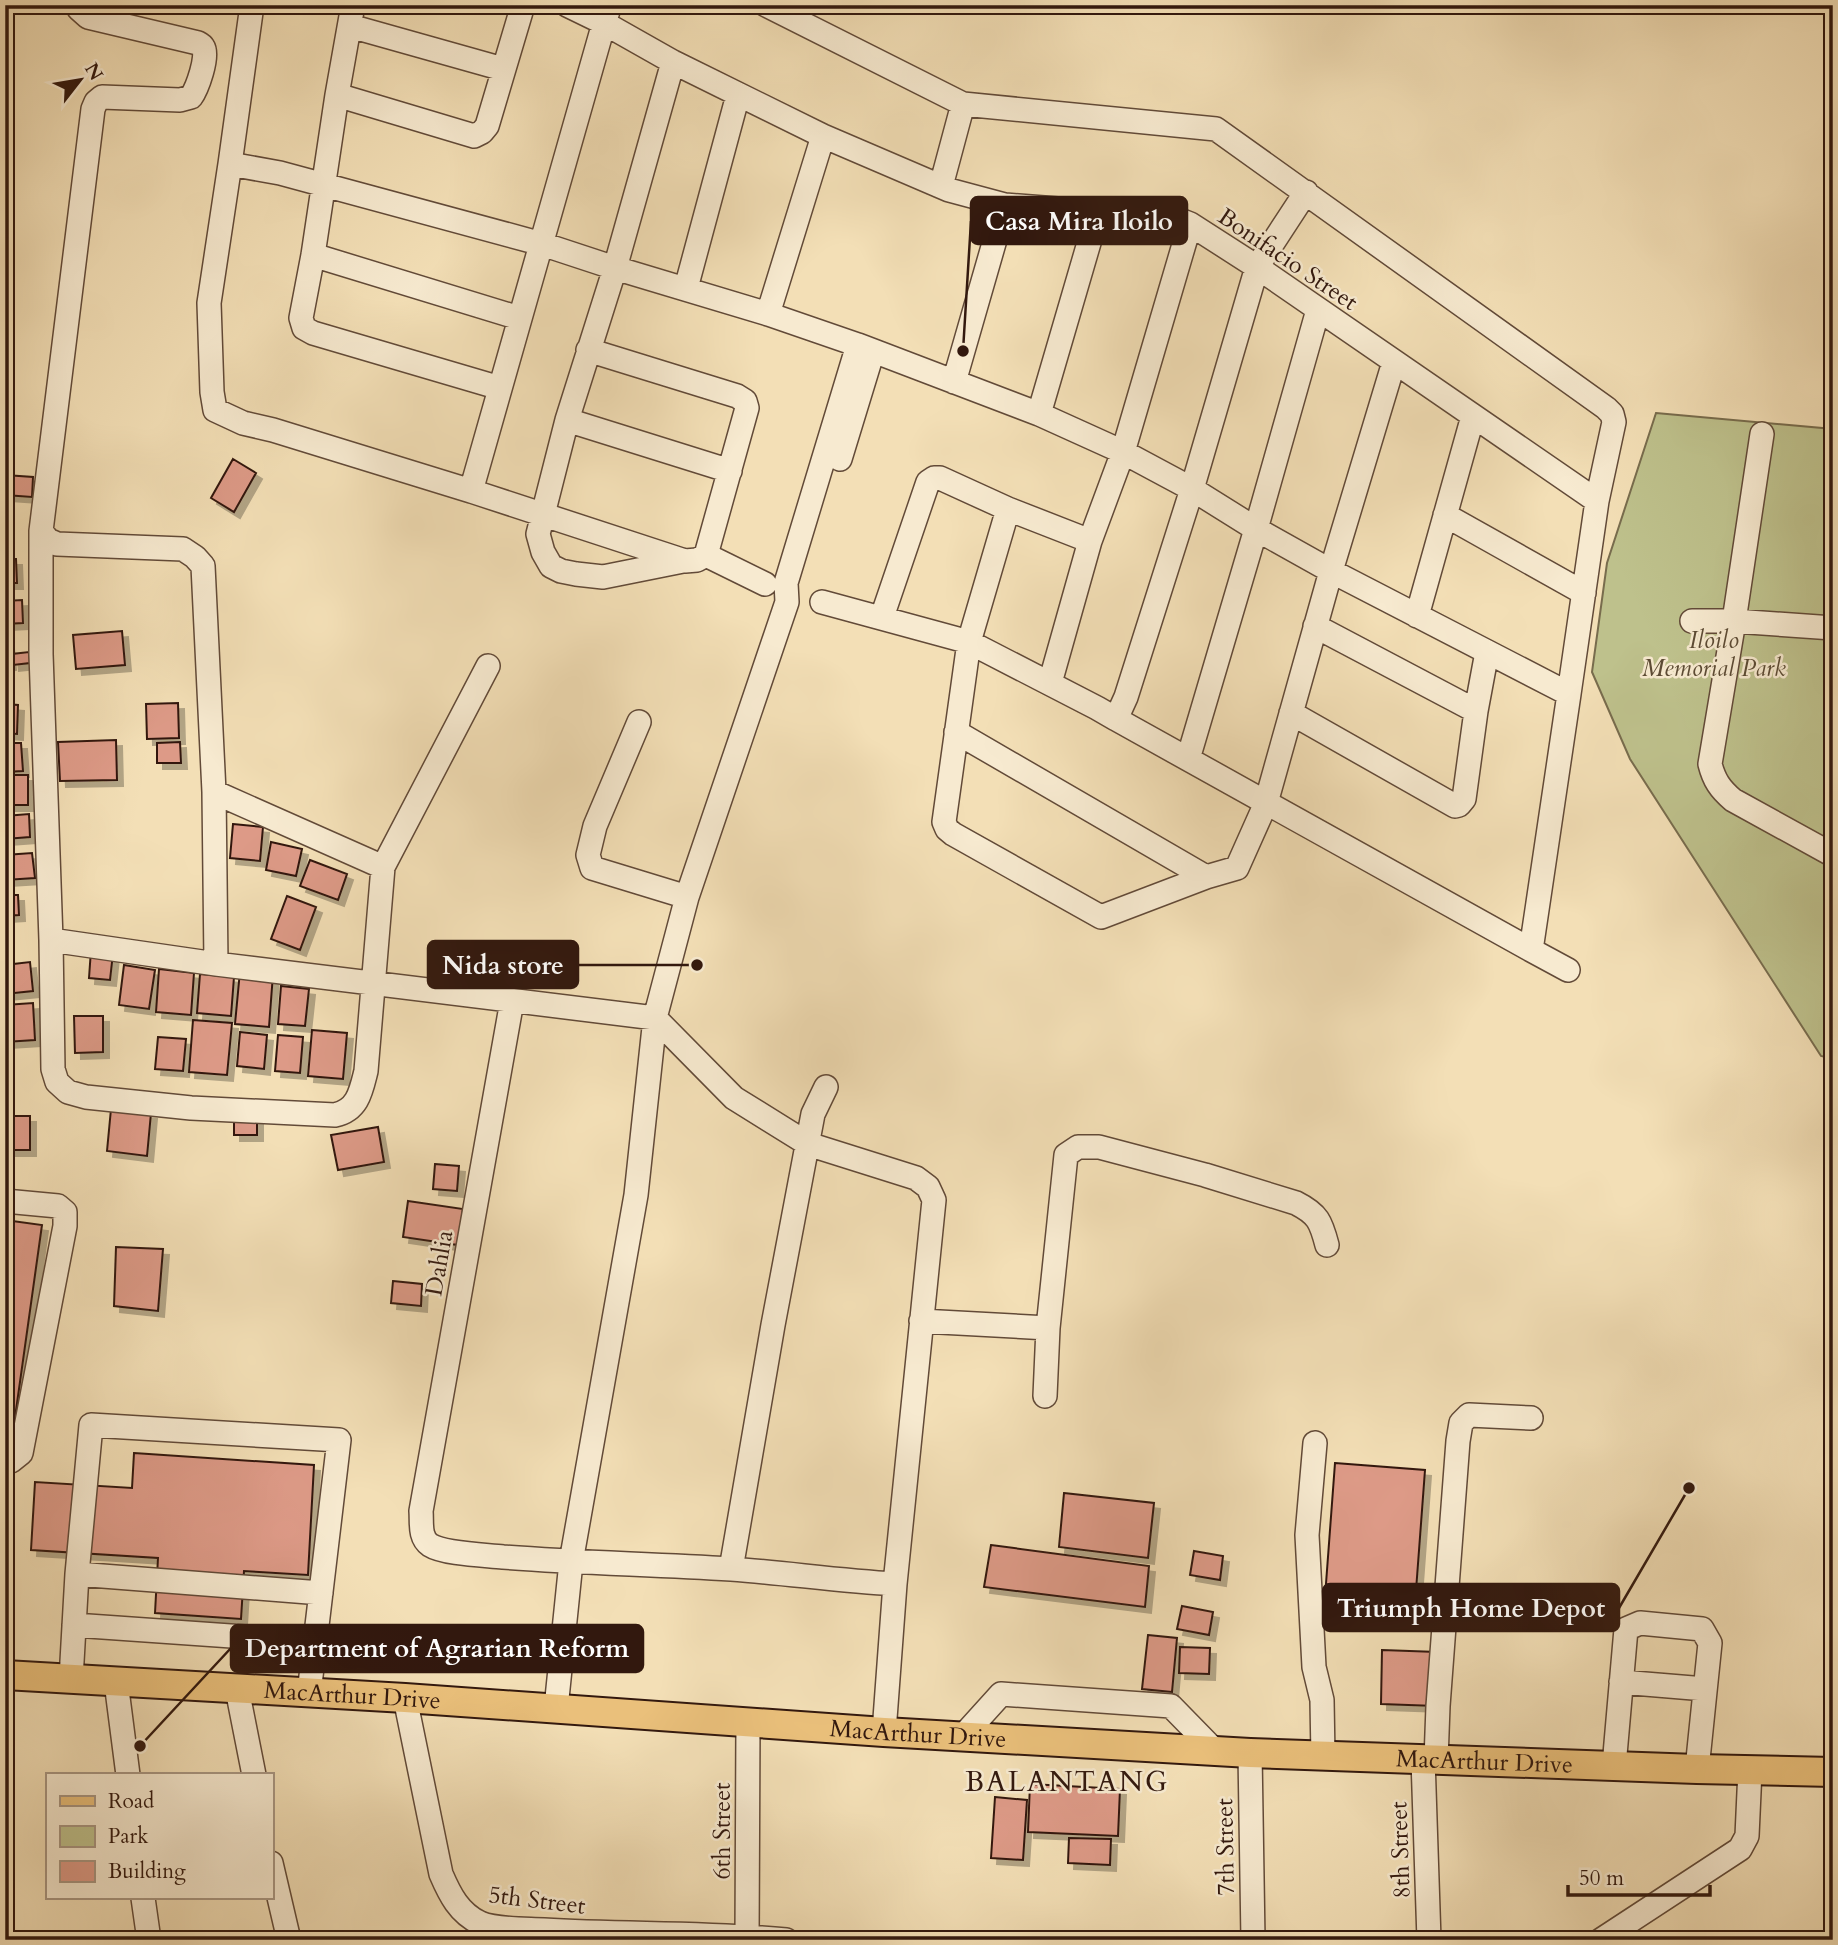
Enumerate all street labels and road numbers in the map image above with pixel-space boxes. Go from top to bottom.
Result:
street label: Bonifacio Street [1211,200,1365,319]
street label: Dahlia [417,1227,462,1299]
street label: MacArthur Drive [263,1674,442,1717]
street label: MacArthur Drive [829,1712,1007,1756]
street label: MacArthur Drive [1395,1742,1573,1782]
street label: 6th Street [706,1782,739,1880]
street label: 7th Street [1208,1798,1243,1896]
street label: 8th Street [1382,1800,1419,1899]
street label: 5th Street [487,1878,588,1923]

